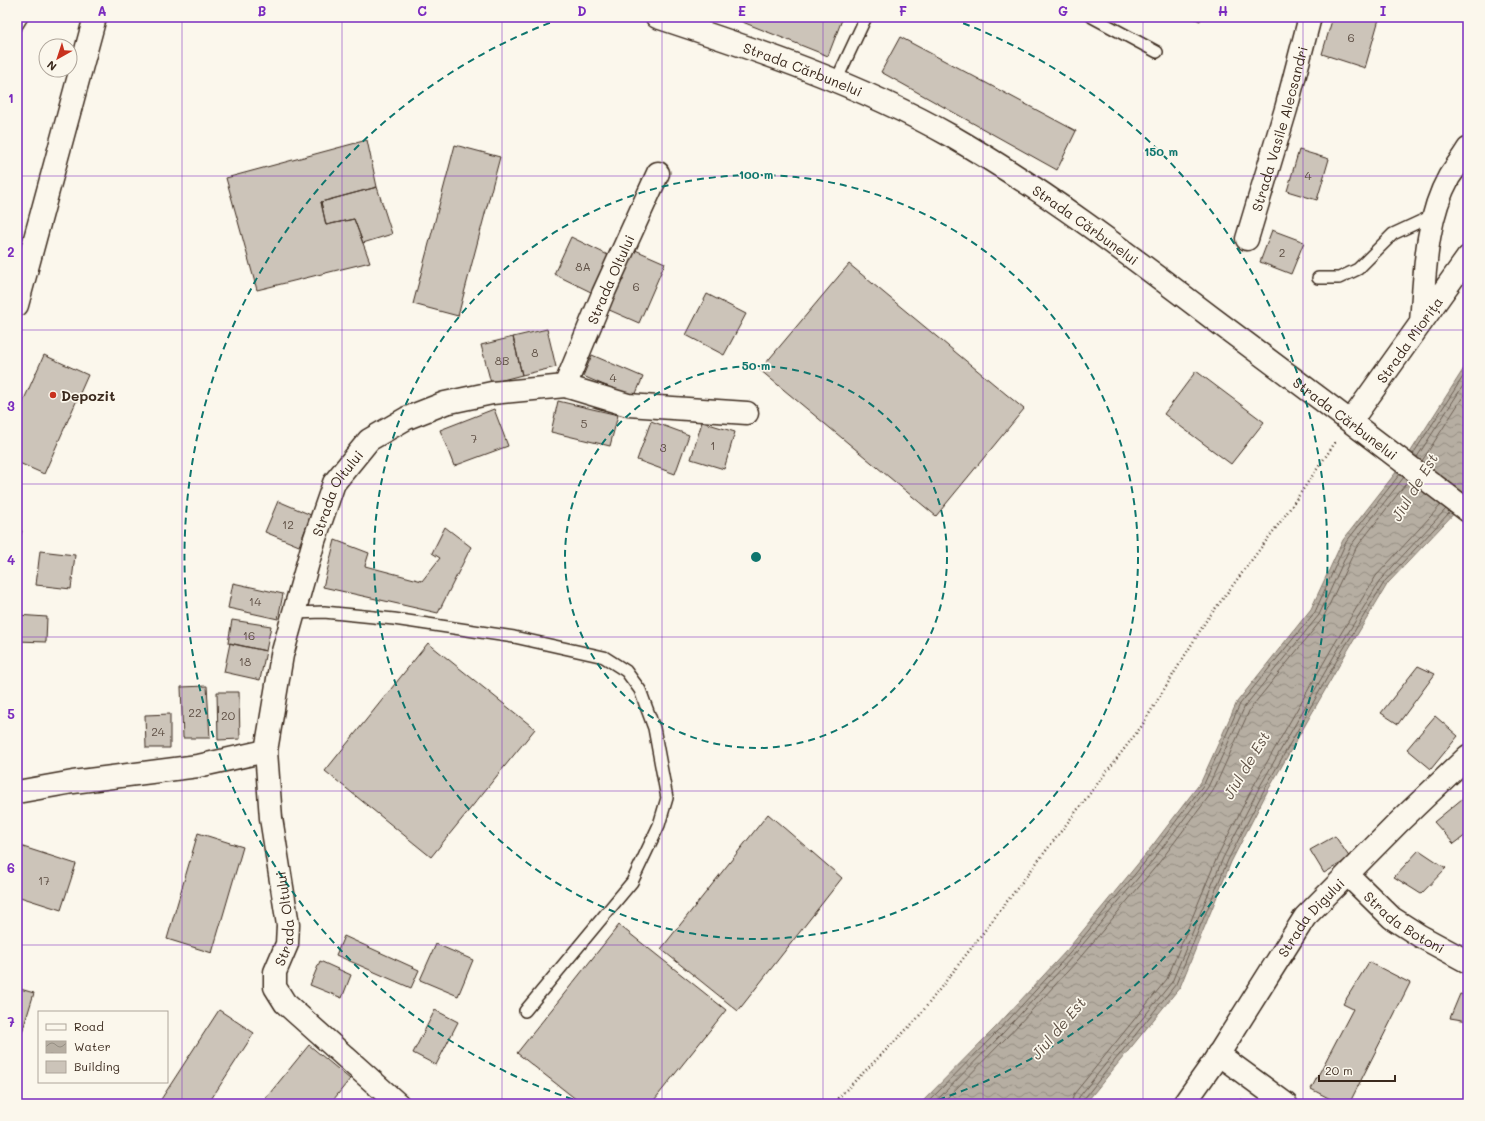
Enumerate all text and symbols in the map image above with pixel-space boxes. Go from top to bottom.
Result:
text: A [97,2,107,19]
text: B [258,2,267,19]
text: C [417,2,427,19]
text: D [577,2,587,19]
text: E [738,2,746,19]
text: F [899,2,907,19]
text: G [1058,2,1068,19]
text: H [1218,2,1228,19]
text: I [1380,2,1387,19]
house number: 6 [1347,29,1355,45]
street label: Strada Cărbunelui [741,37,866,101]
north arrow [38,38,78,78]
street label: Strada Vasile Alecsandri [1246,44,1312,214]
text: N [43,58,59,75]
text: 1 [8,89,14,106]
text: 150 m [1144,143,1178,159]
text: 100 m [739,166,773,182]
house number: 4 [1304,167,1312,183]
street label: Strada Cărbunelui [1029,180,1143,269]
street label: Strada Oltului [582,231,638,327]
text: 2 [7,243,15,260]
house number: 2 [1279,244,1285,260]
house number: 8A [575,258,591,274]
house number: 6 [632,278,640,294]
street label: Strada Miorița [1372,293,1446,387]
house number: 8 [531,344,539,360]
house number: 8B [495,352,509,368]
text: 50 m [742,357,770,373]
house number: 4 [609,369,617,385]
street label: Strada Cărbunelui [1289,372,1402,464]
place label: Depozit [61,386,116,405]
marker: Depozit [48,390,58,400]
text: 3 [7,397,15,414]
house number: 5 [581,415,588,431]
house number: 7 [471,430,478,446]
house number: 1 [710,437,716,453]
house number: 3 [659,439,667,455]
street label: Strada Oltului [307,446,367,539]
water label: Jiul de Est [1386,449,1442,525]
house number: 12 [282,516,294,532]
centre of rings [749,550,763,564]
text: 4 [7,551,15,568]
house number: 14 [249,593,261,609]
house number: 16 [243,627,255,643]
house number: 18 [239,653,251,669]
house number: 22 [188,704,202,720]
text: 5 [7,705,15,722]
house number: 20 [221,707,236,723]
house number: 24 [151,723,165,739]
water label: Jiul de Est [1218,727,1274,803]
text: 6 [7,859,15,876]
street label: Strada Oltului [269,870,298,969]
house number: 17 [38,872,50,888]
street label: Strada Digului [1273,874,1348,960]
street label: Strada Botoni [1360,887,1448,957]
water label: Jiul de Est [1026,993,1090,1063]
legend [38,1011,168,1083]
text: 7 [7,1013,15,1030]
text: Road [74,1018,104,1034]
text: Water [74,1038,111,1054]
scale bar [1319,1057,1395,1083]
text: Building [74,1058,120,1074]
text: 20 m [1325,1062,1353,1078]

